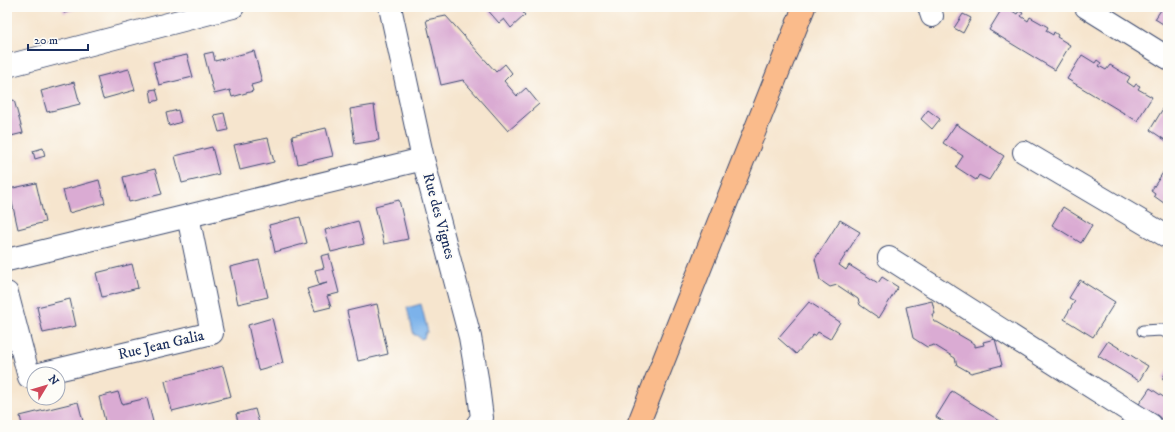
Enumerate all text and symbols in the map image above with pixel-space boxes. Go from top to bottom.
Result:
scale bar [28,26,88,52]
text: 20 m [34,33,58,48]
street label: Rue des Vignes [418,171,460,261]
street label: Rue Jean Galia [116,326,206,364]
north arrow [26,366,66,406]
text: N [45,373,61,388]

